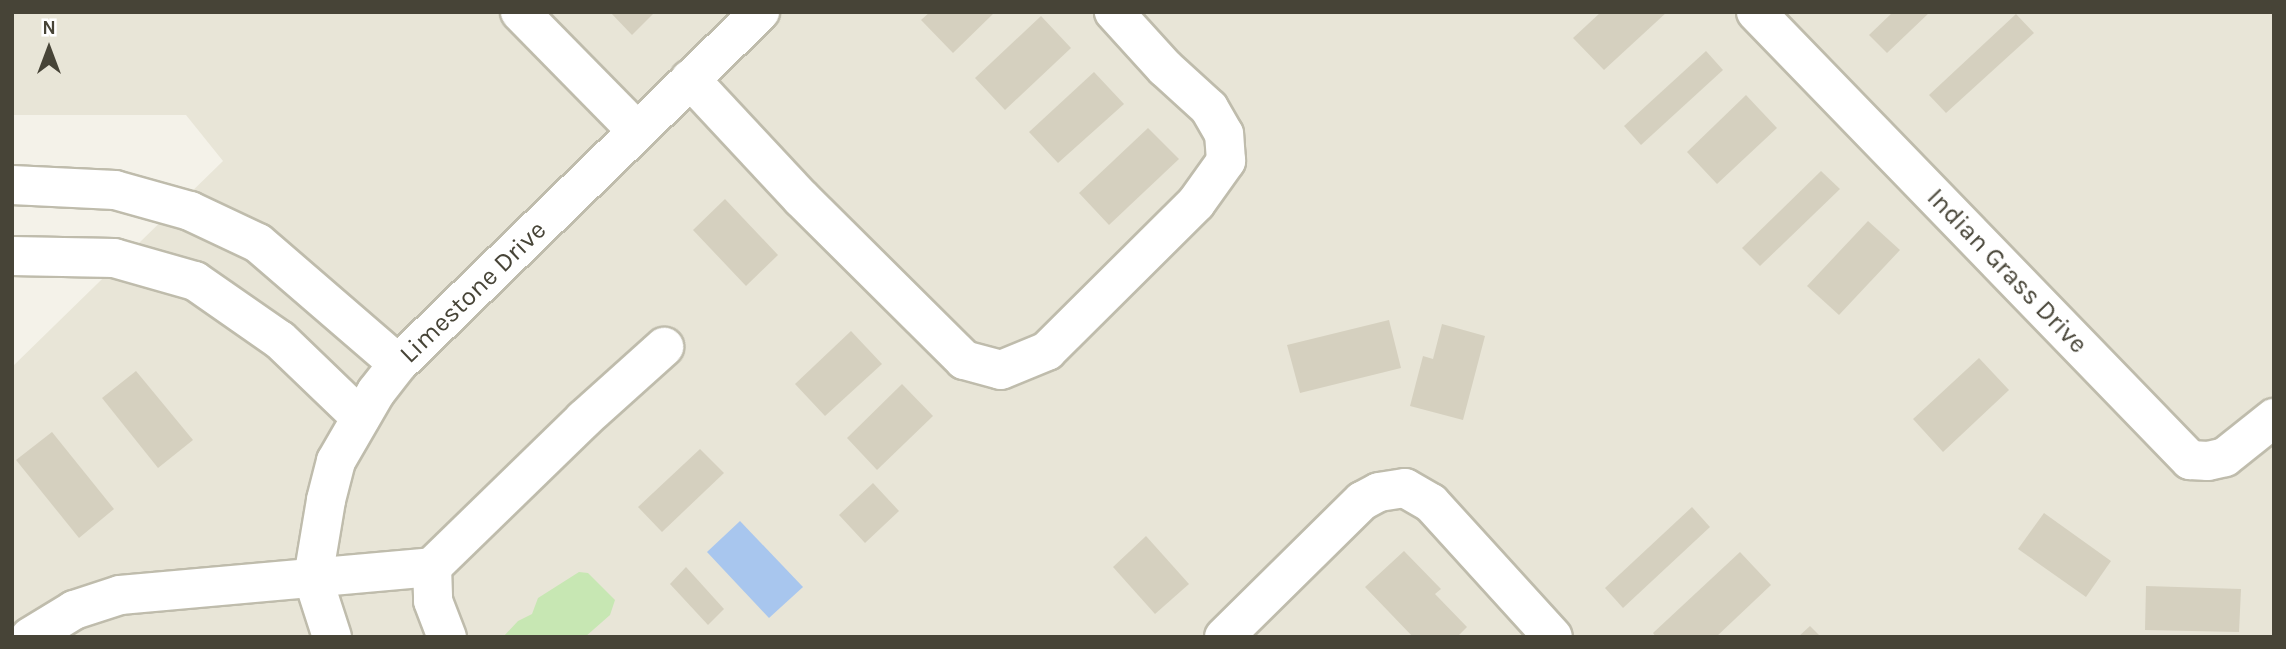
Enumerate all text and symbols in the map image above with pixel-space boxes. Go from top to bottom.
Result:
north arrow [14,14,84,84]
text: N [42,17,56,39]
street label: Indian Grass Drive [1920,182,2094,360]
street label: Limestone Drive [393,214,553,370]

